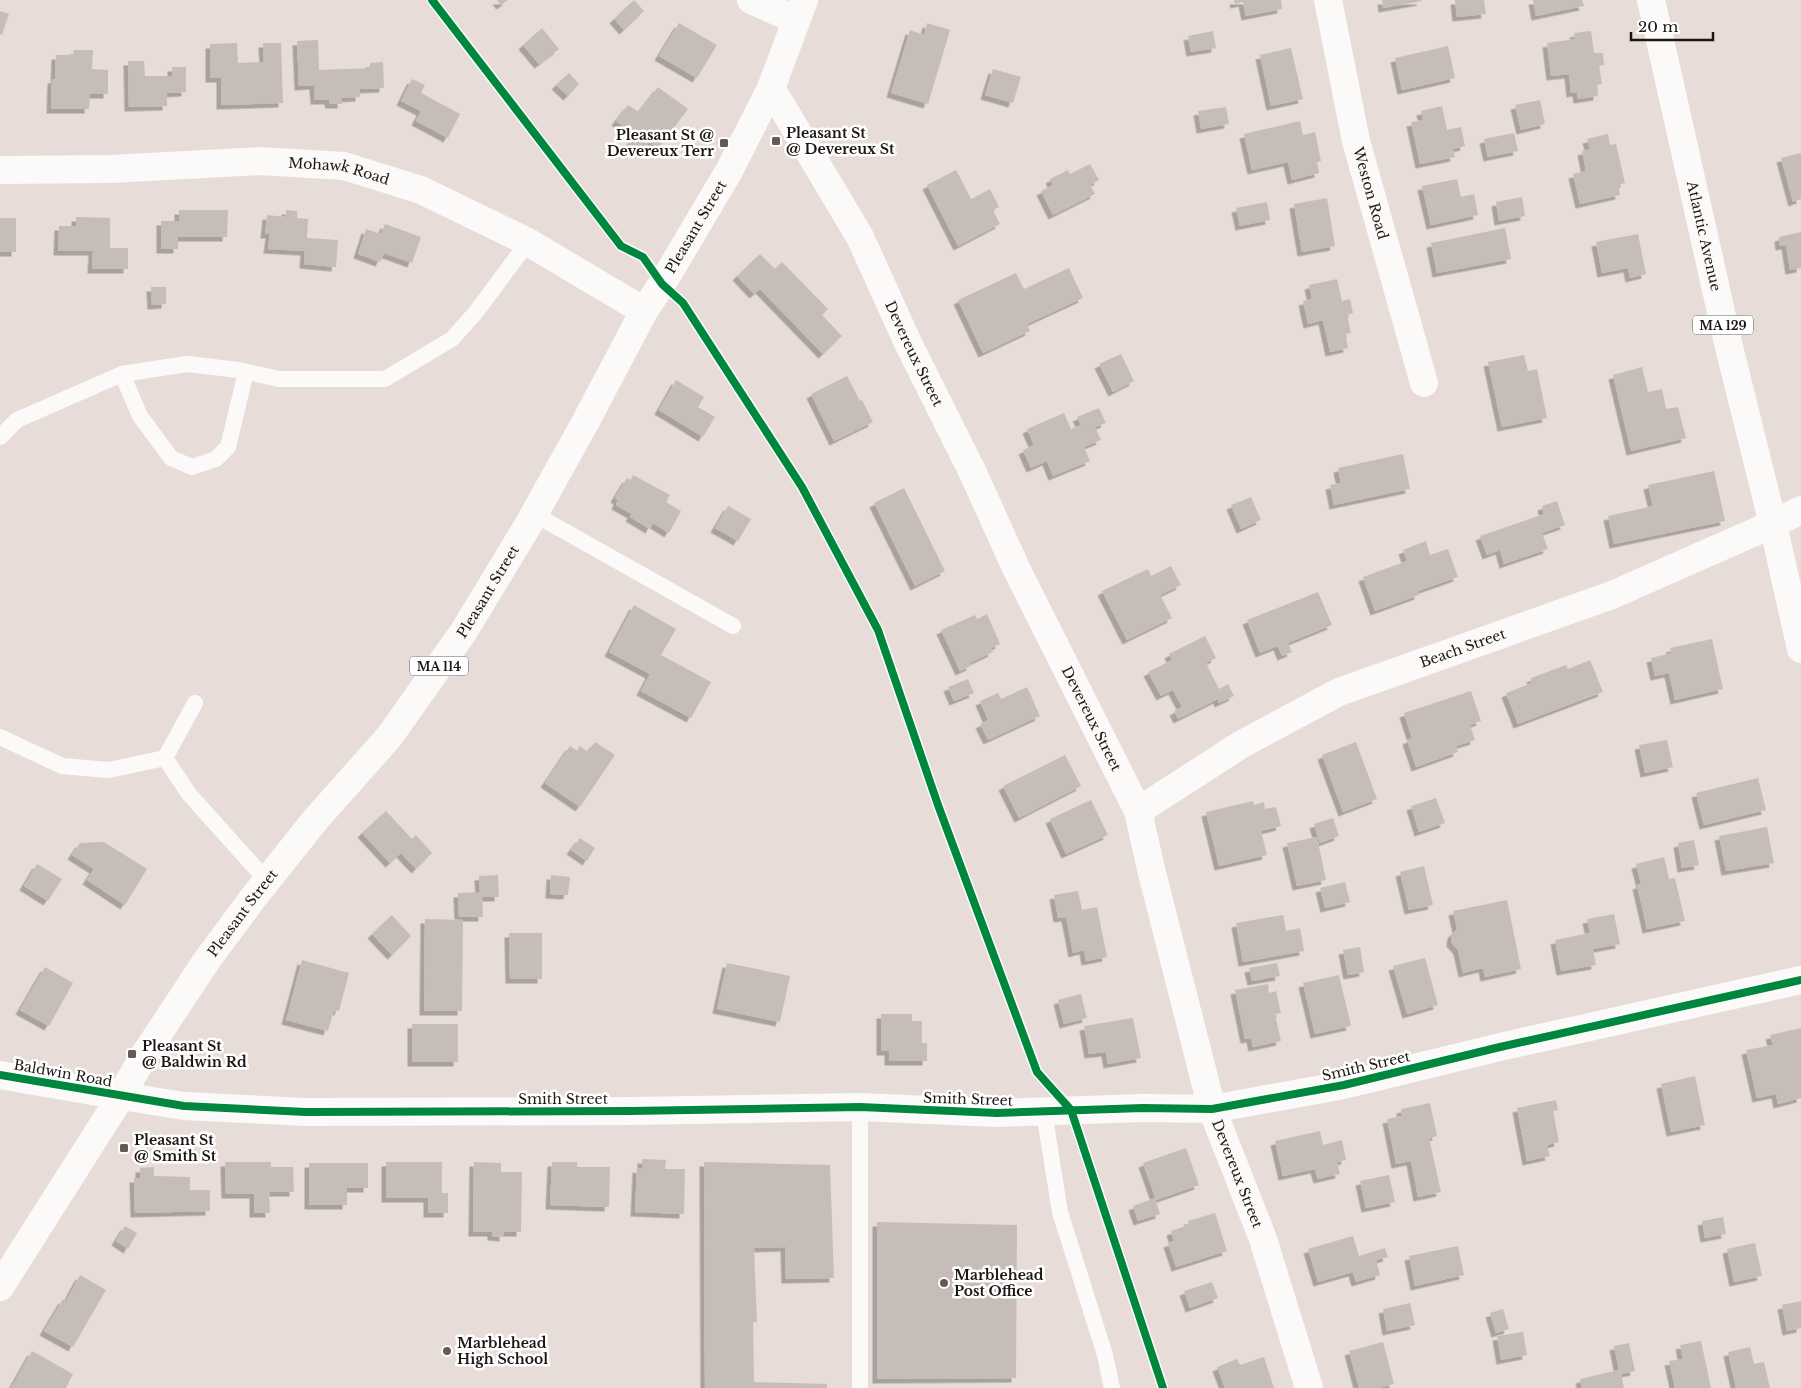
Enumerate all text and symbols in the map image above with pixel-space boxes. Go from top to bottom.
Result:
scale bar [1631,10,1714,42]
text: 20 m [1638,17,1678,36]
place label: Pleasant St @ Devereux St [786,124,895,158]
place label: Pleasant St @ Devereux Terr [607,126,714,160]
marker: Pleasant St @ Devereux St [770,135,782,147]
marker: Pleasant St @ Devereux Terr [718,137,730,149]
street label: Weston Road [1349,144,1392,242]
street label: Mohawk Road [288,154,392,189]
street label: Pleasant Street [661,176,731,277]
street label: Atlantic Avenue [1683,178,1725,293]
street label: Devereux Street [881,298,947,410]
road number: MA 129 [1693,316,1753,334]
street label: Pleasant Street [453,541,523,642]
street label: Beach Street [1417,624,1509,672]
road number: MA 114 [410,656,468,676]
street label: Devereux Street [1058,663,1126,775]
street label: Pleasant Street [204,865,282,960]
place label: Pleasant St @ Baldwin Rd [142,1037,247,1071]
street label: Smith Street [1320,1047,1412,1085]
marker: Pleasant St @ Baldwin Rd [126,1048,138,1060]
street label: Baldwin Road [12,1055,114,1091]
street label: Smith Street [923,1088,1014,1110]
street label: Smith Street [518,1090,609,1108]
street label: Devereux Street [1208,1117,1267,1231]
place label: Pleasant St @ Smith St [134,1131,217,1165]
marker: Pleasant St @ Smith St [118,1142,130,1154]
place label: Marblehead Post Office [954,1266,1044,1300]
marker: Marblehead Post Office [938,1277,950,1289]
place label: Marblehead High School [457,1334,548,1368]
marker: Marblehead High School [441,1345,453,1357]

